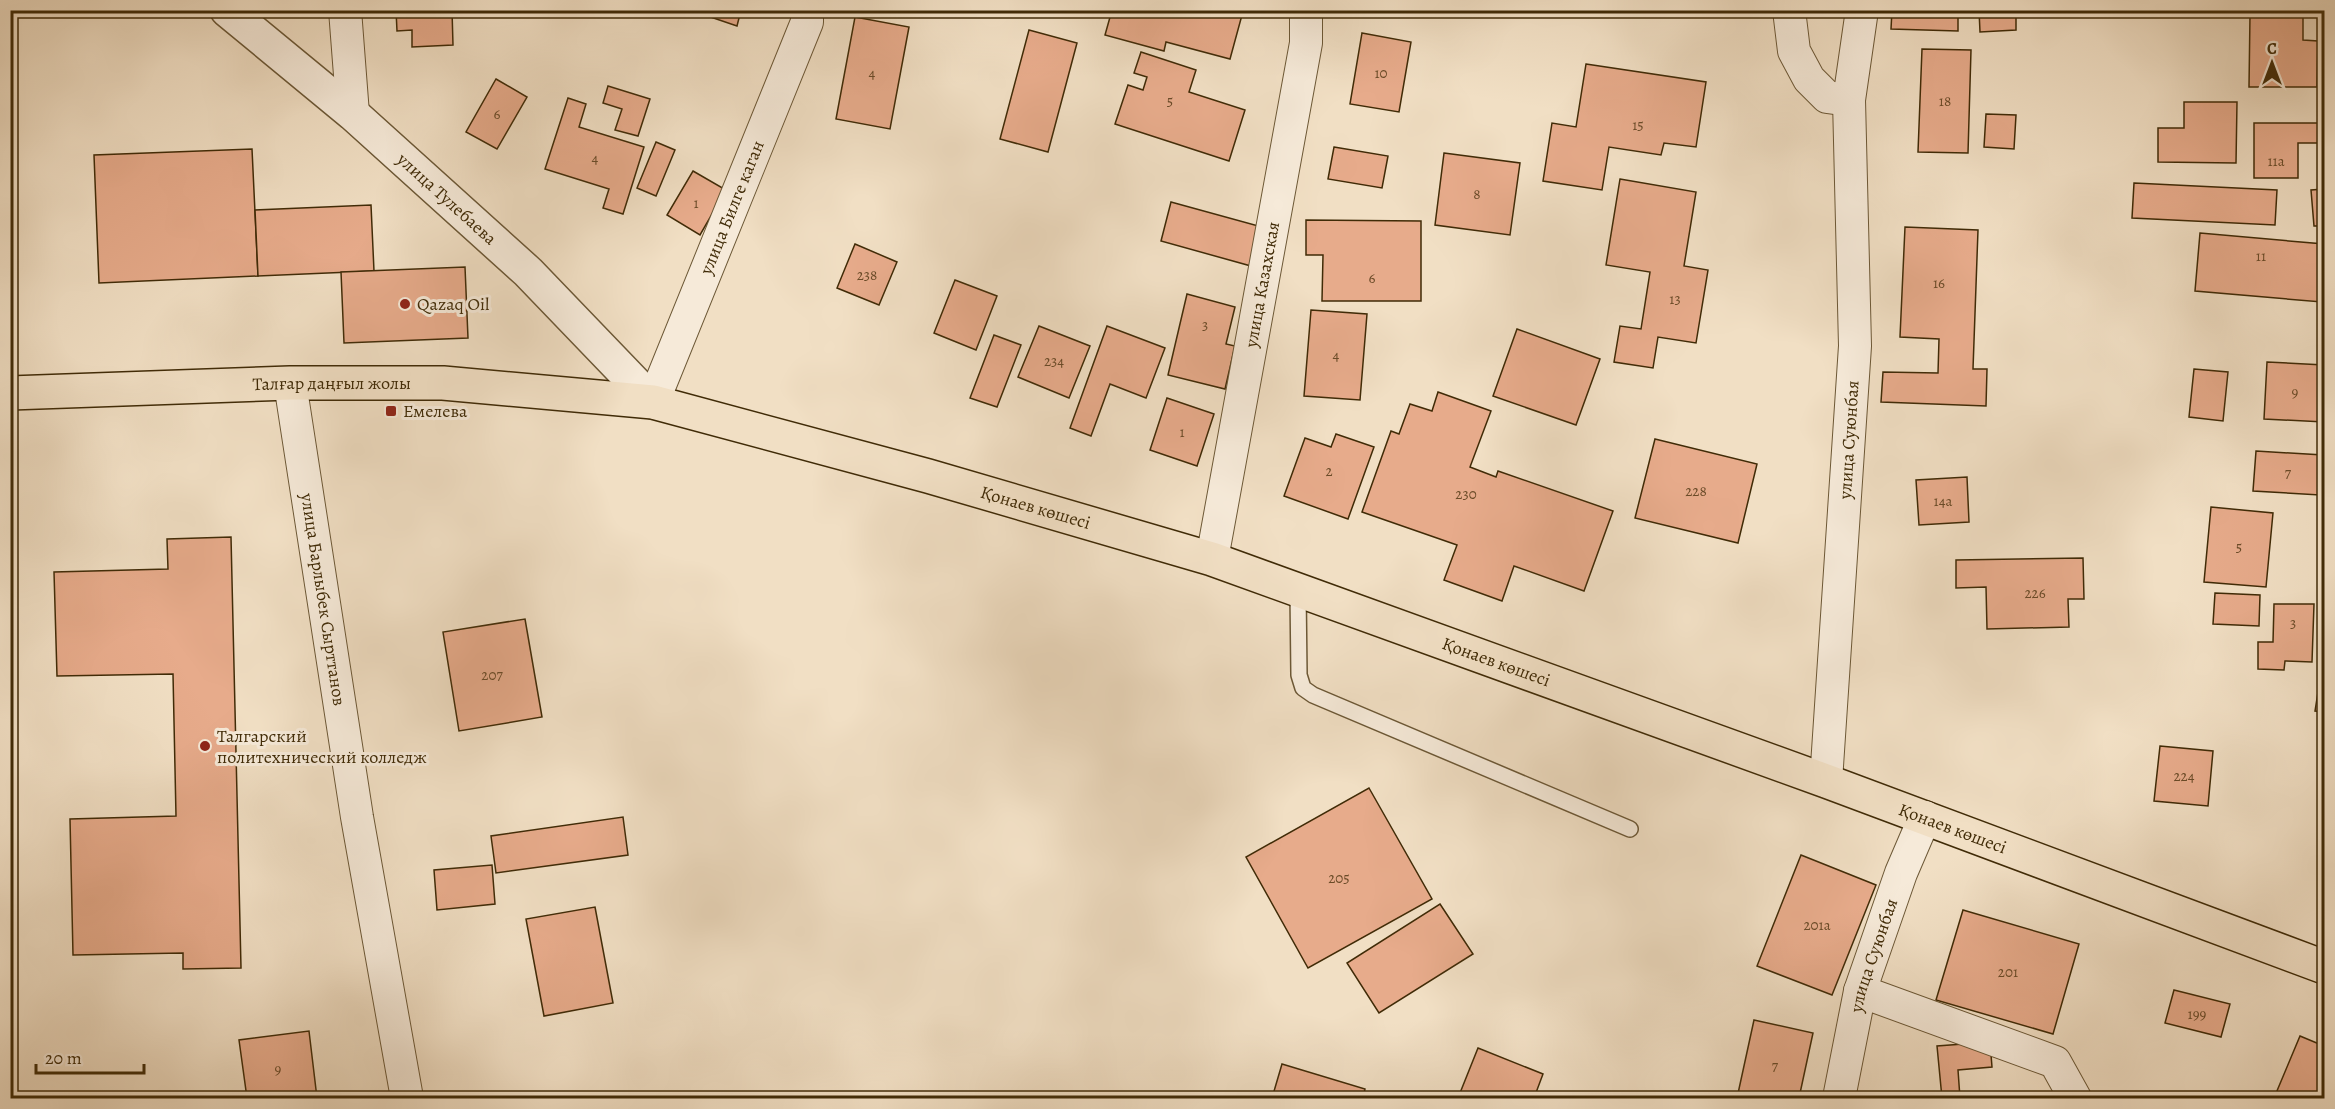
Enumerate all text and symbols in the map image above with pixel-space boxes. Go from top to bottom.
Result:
north arrow [2242,33,2302,93]
text: С [2267,38,2277,60]
house number: 4 [869,63,876,83]
house number: 10 [1374,63,1388,83]
house number: 5 [1167,91,1173,111]
house number: 18 [1939,91,1951,111]
house number: 6 [494,104,501,124]
house number: 15 [1632,115,1644,135]
street label: улица Билге каган [694,137,770,279]
street label: улица Тулебаева [391,147,503,251]
house number: 4 [592,148,599,168]
house number: 11а [2267,151,2285,171]
house number: 8 [1473,184,1481,204]
house number: 1 [693,193,699,213]
street label: улица Казахская [1239,220,1285,350]
house number: 11 [2256,246,2266,266]
house number: 238 [857,265,877,285]
house number: 6 [1369,268,1376,288]
house number: 16 [1933,273,1945,293]
house number: 13 [1669,289,1681,309]
place label: Qazaq Oil [417,292,490,316]
marker: Qazaq Oil [398,297,412,311]
house number: 3 [1202,315,1208,335]
house number: 4 [1333,345,1340,365]
house number: 234 [1044,351,1064,371]
street label: Талғар даңғыл жолы [252,371,411,396]
street label: улица Суюнбая [1833,380,1865,501]
house number: 9 [2292,382,2299,402]
place label: Емелева [403,399,468,423]
marker: Емелева [384,404,398,418]
house number: 1 [1179,422,1185,442]
house number: 2 [1325,461,1333,481]
house number: 7 [2285,463,2292,483]
street label: Қонаев көшесі [978,480,1093,535]
house number: 228 [1685,481,1707,501]
house number: 230 [1455,484,1477,504]
street label: улица Барлыбек Сырттанов [295,491,352,707]
house number: 14а [1934,491,1953,511]
house number: 5 [2236,537,2242,557]
house number: 226 [2024,583,2046,603]
house number: 3 [2290,613,2296,633]
street label: Қонаев көшесі [1439,631,1554,692]
house number: 207 [481,665,503,685]
place label: Талгарский политехнический колледж [217,724,427,769]
marker: Талгарский политехнический колледж [198,739,212,753]
house number: 224 [2173,766,2195,786]
street label: Қонаев көшесі [1896,797,2010,859]
house number: 205 [1328,868,1350,888]
street label: улица Суюнбая [1844,895,1903,1015]
house number: 201а [1803,915,1831,935]
house number: 201 [1998,962,2018,982]
house number: 199 [2188,1004,2207,1024]
scale bar [36,1037,144,1075]
text: 20 m [45,1046,82,1070]
house number: 7 [1772,1056,1779,1076]
house number: 9 [275,1059,282,1079]

